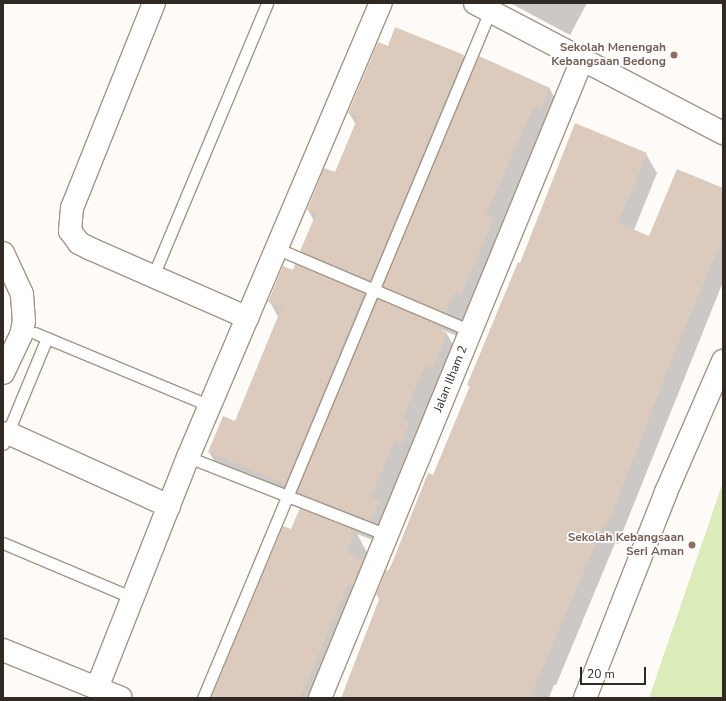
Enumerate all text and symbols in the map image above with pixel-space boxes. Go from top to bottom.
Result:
place label: Sekolah Menengah Kebangsaan Bedong [551,41,666,69]
marker: Sekolah Menengah Kebangsaan Bedong [669,50,679,60]
street label: Jalan Ilham 2 [431,344,471,414]
place label: Sekolah Kebangsaan Seri Aman [568,531,684,559]
marker: Sekolah Kebangsaan Seri Aman [687,540,697,550]
scale bar [582,659,648,685]
text: 20 m [587,666,615,682]

